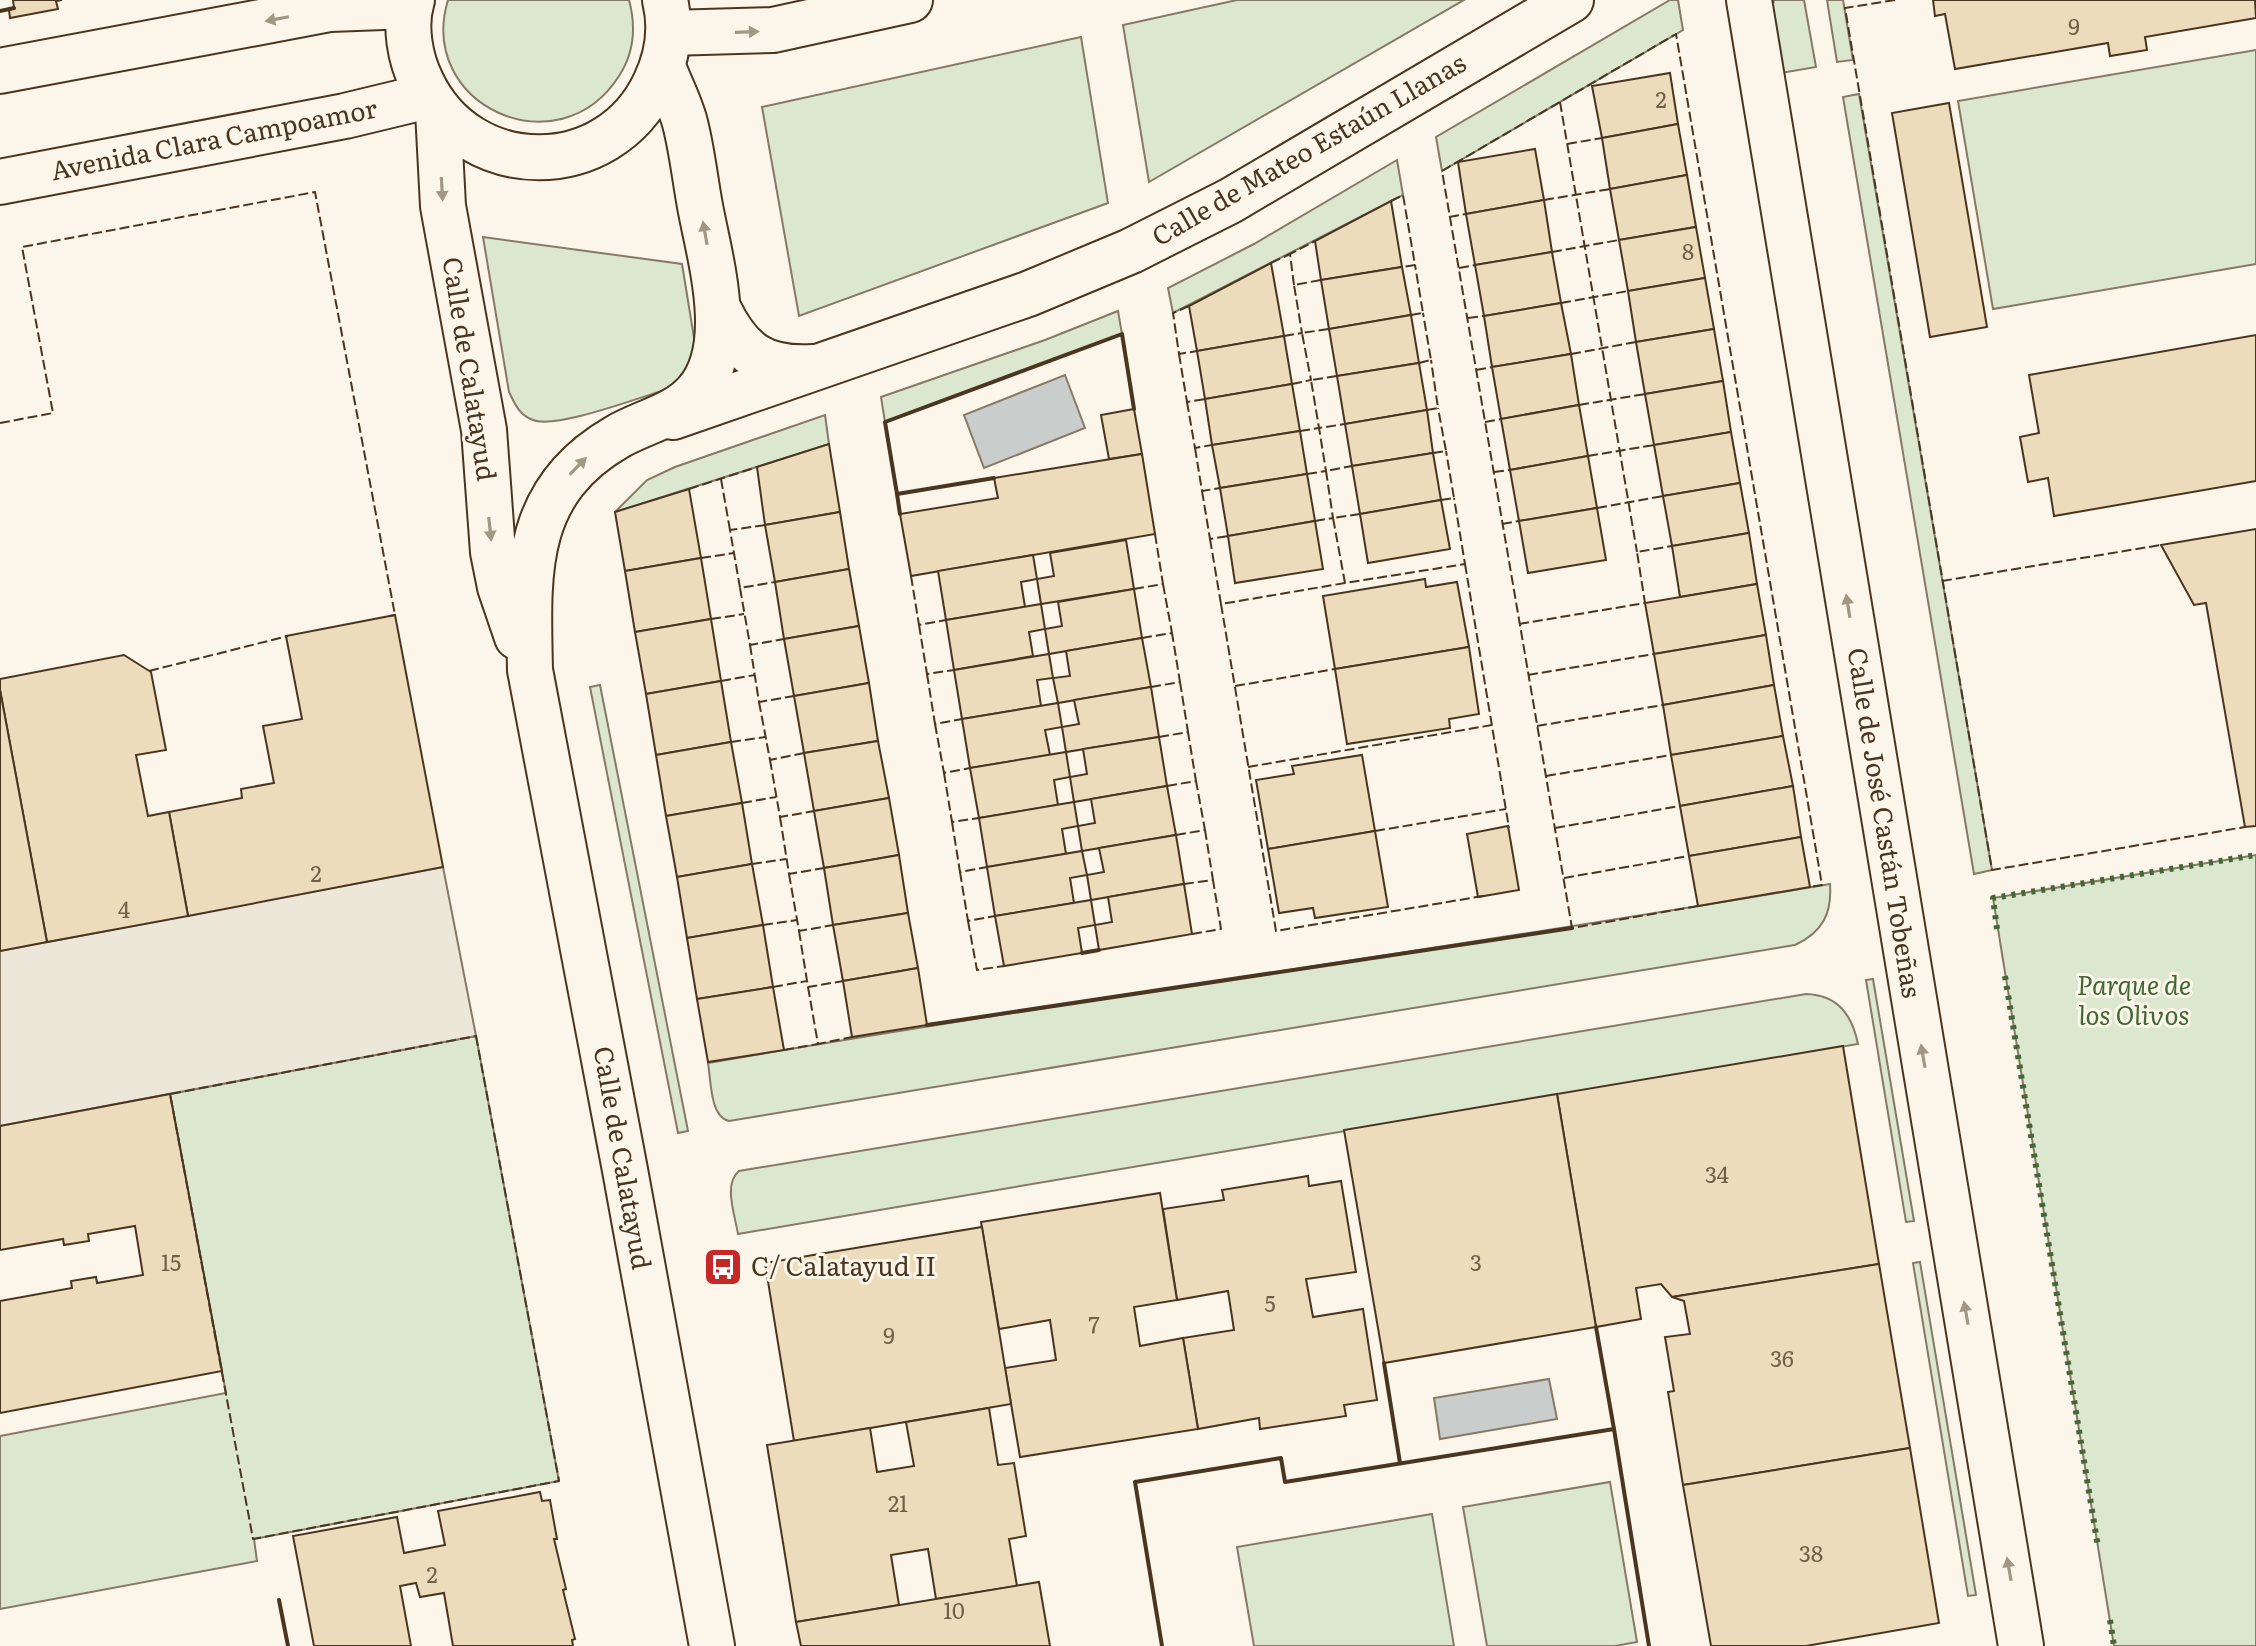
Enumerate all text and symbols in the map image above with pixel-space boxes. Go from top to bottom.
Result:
house number: 9 [2068,9,2080,42]
one-way arrow [264,13,289,26]
one-way arrow [735,26,760,39]
street label: Calle de Mateo Estaún Llanas [1143,42,1472,254]
house number: 2 [1655,82,1667,115]
street label: Avenida Clara Campoamor [47,87,381,188]
one-way arrow [436,177,449,202]
one-way arrow [699,220,711,245]
house number: 8 [1682,234,1694,267]
street label: Calle de Calatayud [435,254,508,483]
one-way arrow [569,457,587,476]
one-way arrow [484,517,497,542]
one-way arrow [1841,594,1854,619]
street label: Calle de José Castán Tobeñas [1840,645,1933,1000]
house number: 2 [310,856,322,889]
house number: 4 [118,892,130,925]
park label: Parque de los Olivos [2077,964,2191,1033]
street label: Calle de Calatayud [586,1043,663,1272]
one-way arrow [1916,1043,1928,1068]
house number: 34 [1705,1157,1729,1190]
house number: 15 [161,1245,181,1278]
place label: C/ Calatayud II [751,1245,936,1284]
house number: 3 [1470,1245,1482,1278]
bus stop icon: C/ Calatayud II [702,1246,744,1288]
house number: 5 [1264,1286,1276,1319]
one-way arrow [1959,1300,1971,1325]
house number: 7 [1088,1307,1100,1340]
house number: 9 [883,1318,895,1351]
house number: 36 [1770,1341,1794,1374]
house number: 21 [888,1486,908,1519]
house number: 38 [1799,1536,1823,1569]
one-way arrow [2002,1556,2014,1581]
house number: 2 [426,1557,438,1590]
house number: 10 [943,1593,965,1626]

